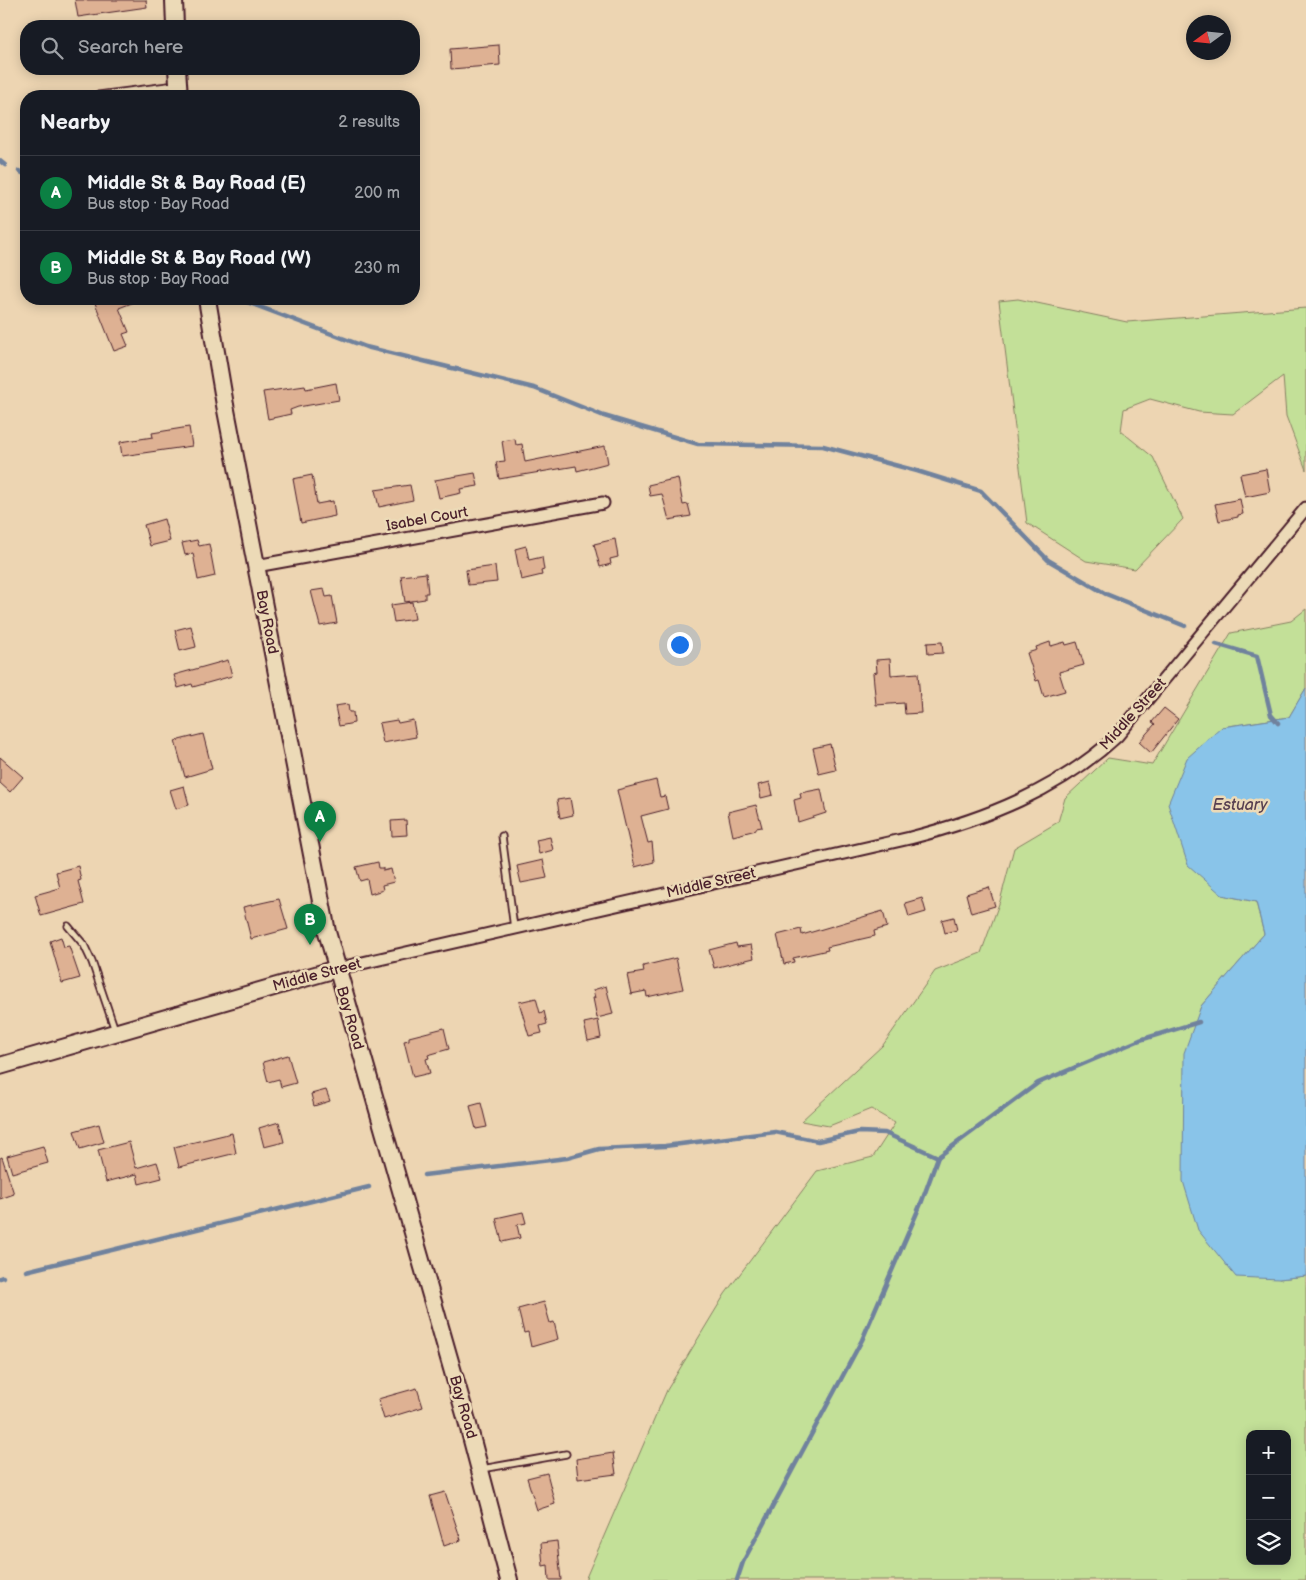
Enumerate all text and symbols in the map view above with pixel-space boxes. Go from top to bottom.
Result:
north arrow [1186,15,1231,60]
search box [20,20,420,75]
icon: search [38,34,66,62]
text: Search here [78,36,183,59]
text: Nearby [40,110,110,135]
text: 2 results [338,113,400,132]
text: Middle St & Bay Road (E) [87,172,306,195]
text: A [51,184,61,203]
text: 200 m [354,184,400,203]
text: Bus stop · Bay Road [87,195,229,214]
text: Middle St & Bay Road (W) [87,247,311,270]
text: B [50,259,62,278]
text: 230 m [354,259,400,278]
text: Bus stop · Bay Road [87,270,229,289]
street label: Isabel Court [385,502,470,536]
street label: Bay Road [251,588,283,656]
your location [667,632,693,658]
street label: Middle Street [1096,674,1171,754]
water label: Estuary [1213,796,1268,815]
pin: A [304,801,336,842]
street label: Middle Street [665,863,758,902]
pin: B [294,904,326,945]
street label: Middle Street [271,954,364,996]
street label: Bay Road [332,984,368,1052]
street label: Bay Road [445,1373,481,1441]
map controls [1246,1430,1291,1565]
button: + [1246,1430,1291,1475]
button: − [1246,1475,1291,1520]
button: layers [1246,1520,1291,1565]

